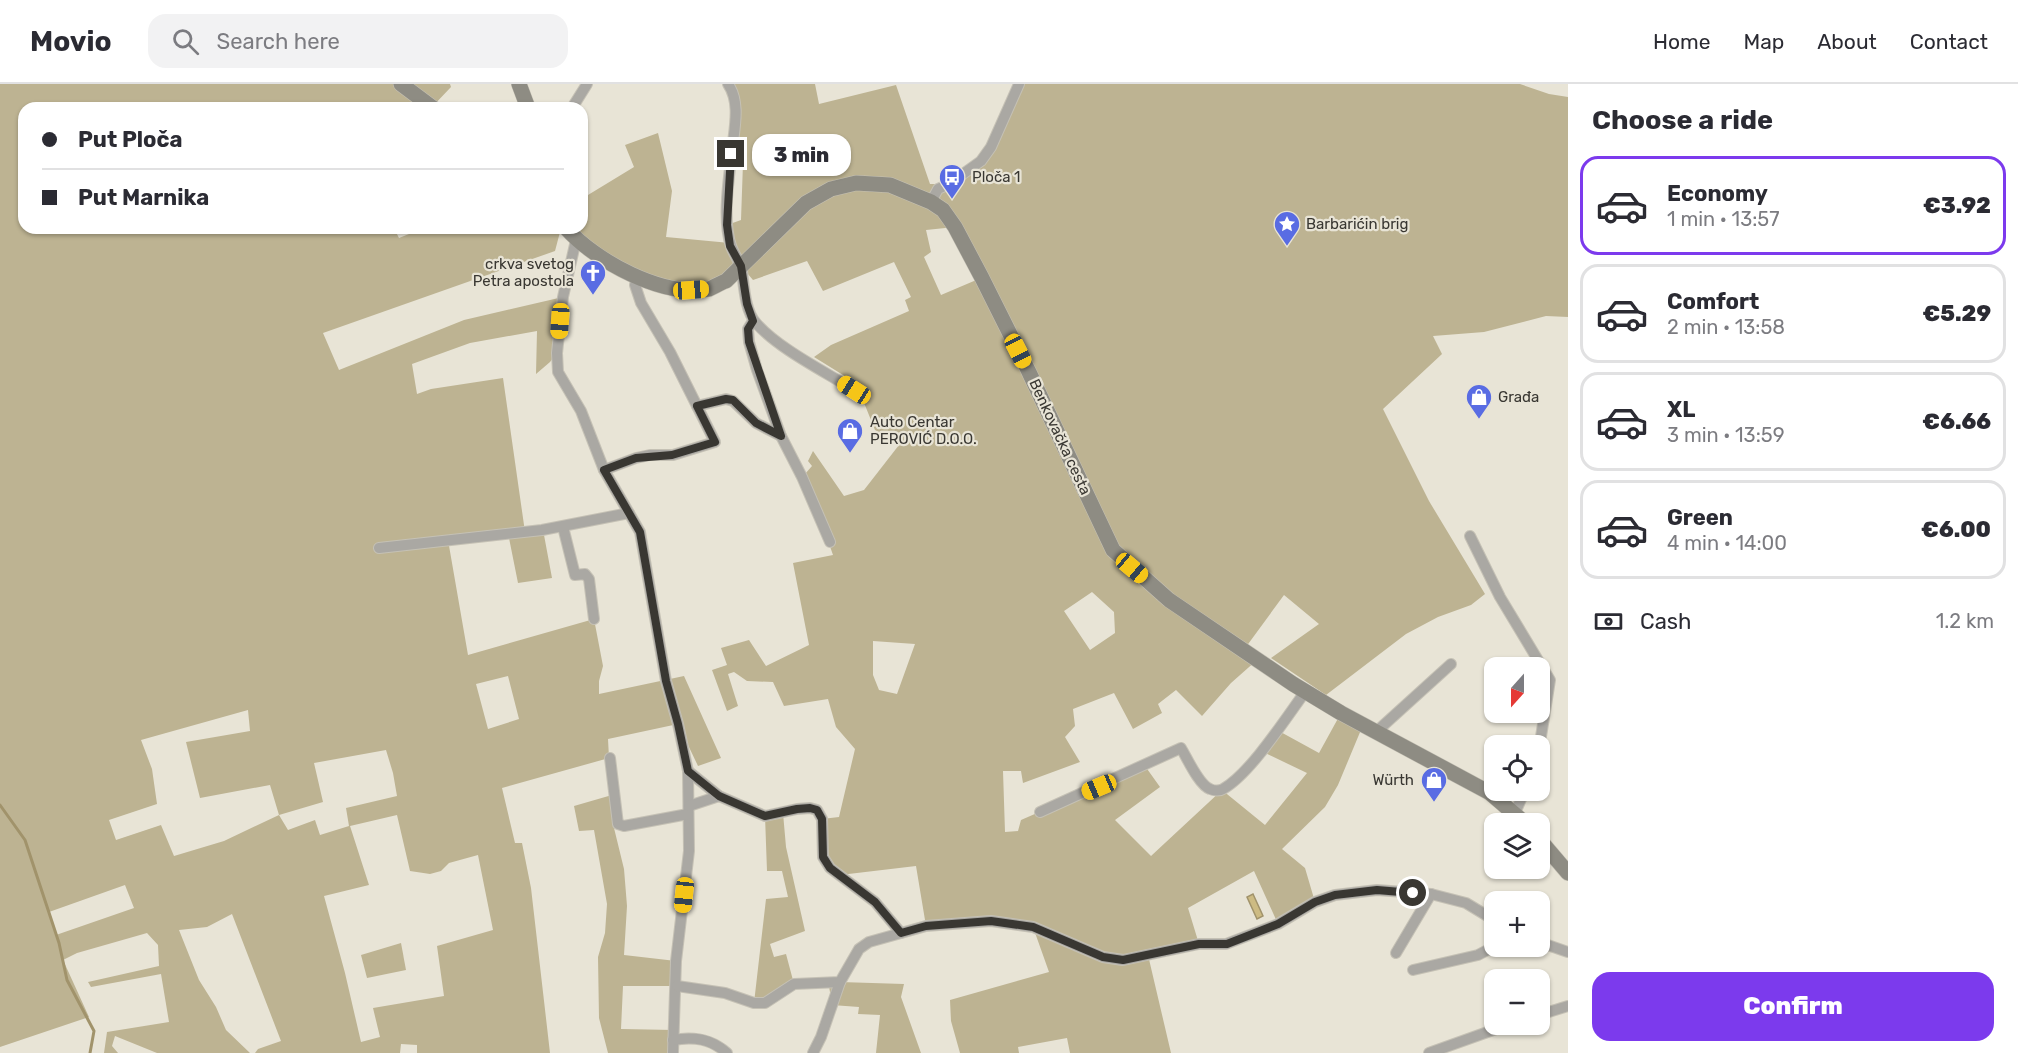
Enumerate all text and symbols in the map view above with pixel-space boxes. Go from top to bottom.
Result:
search box [148,14,568,68]
text: Movio [30,25,112,58]
icon: search [169,25,202,58]
text: Search here [217,28,340,55]
text: Home [1653,29,1710,54]
text: Map [1743,29,1784,54]
text: About [1817,29,1877,54]
text: Contact [1910,29,1988,54]
text: Choose a ride [1592,104,1773,136]
text: Put Ploča [78,126,183,153]
callout: 3 min [752,133,851,175]
route end [717,140,744,167]
text: 3 min [774,143,829,167]
bus stop icon: Ploča 1 [937,162,967,200]
place label: Ploča 1 [972,168,1021,186]
icon: car [1595,179,1649,233]
text: Economy [1667,180,1768,207]
text: Put Marnika [78,184,209,211]
text: €3.92 [1923,192,1991,219]
text: 1 min · 13:57 [1667,207,1779,231]
place icon: Barbarićin brig [1272,209,1302,247]
place label: Barbarićin brig [1306,215,1408,233]
place label: crkva svetog Petra apostola [473,255,574,290]
church icon: crkva svetog Petra apostola [578,258,608,296]
car [672,280,710,300]
icon: car [1595,287,1649,341]
text: Comfort [1667,288,1759,315]
text: €5.29 [1923,300,1991,327]
car [550,302,570,340]
text: 2 min · 13:58 [1667,315,1785,339]
car [1002,331,1034,371]
car [834,373,874,407]
street label: Benkovačka cesta [1025,376,1095,498]
shop icon: Građa [1464,382,1494,420]
place label: Građa [1498,388,1539,406]
icon: car [1595,395,1649,449]
text: XL [1667,396,1695,423]
text: €6.66 [1923,408,1991,435]
place label: Auto Centar PEROVIĆ D.O.O. [870,413,977,448]
shop icon: Auto Centar PEROVIĆ D.O.O. [835,416,865,454]
text: 3 min · 13:59 [1667,423,1785,447]
icon: car [1595,503,1649,557]
text: Green [1667,504,1733,531]
text: €6.00 [1921,516,1991,543]
text: 4 min · 14:00 [1667,531,1787,555]
car [1112,550,1152,586]
icon: cash [1592,605,1625,638]
text: Cash [1640,608,1691,635]
text: 1.2 km [1936,609,1994,633]
north arrow [1484,657,1550,723]
map controls [1484,657,1550,1035]
button: locate [1484,735,1550,801]
shop icon: Würth [1419,765,1449,803]
place label: Würth [1372,771,1414,789]
car [1079,772,1119,802]
button: layers [1484,813,1550,879]
car [673,876,695,914]
route start [1399,879,1426,906]
button: + [1484,891,1550,957]
button: − [1484,969,1550,1035]
button: Confirm [1592,972,1994,1041]

